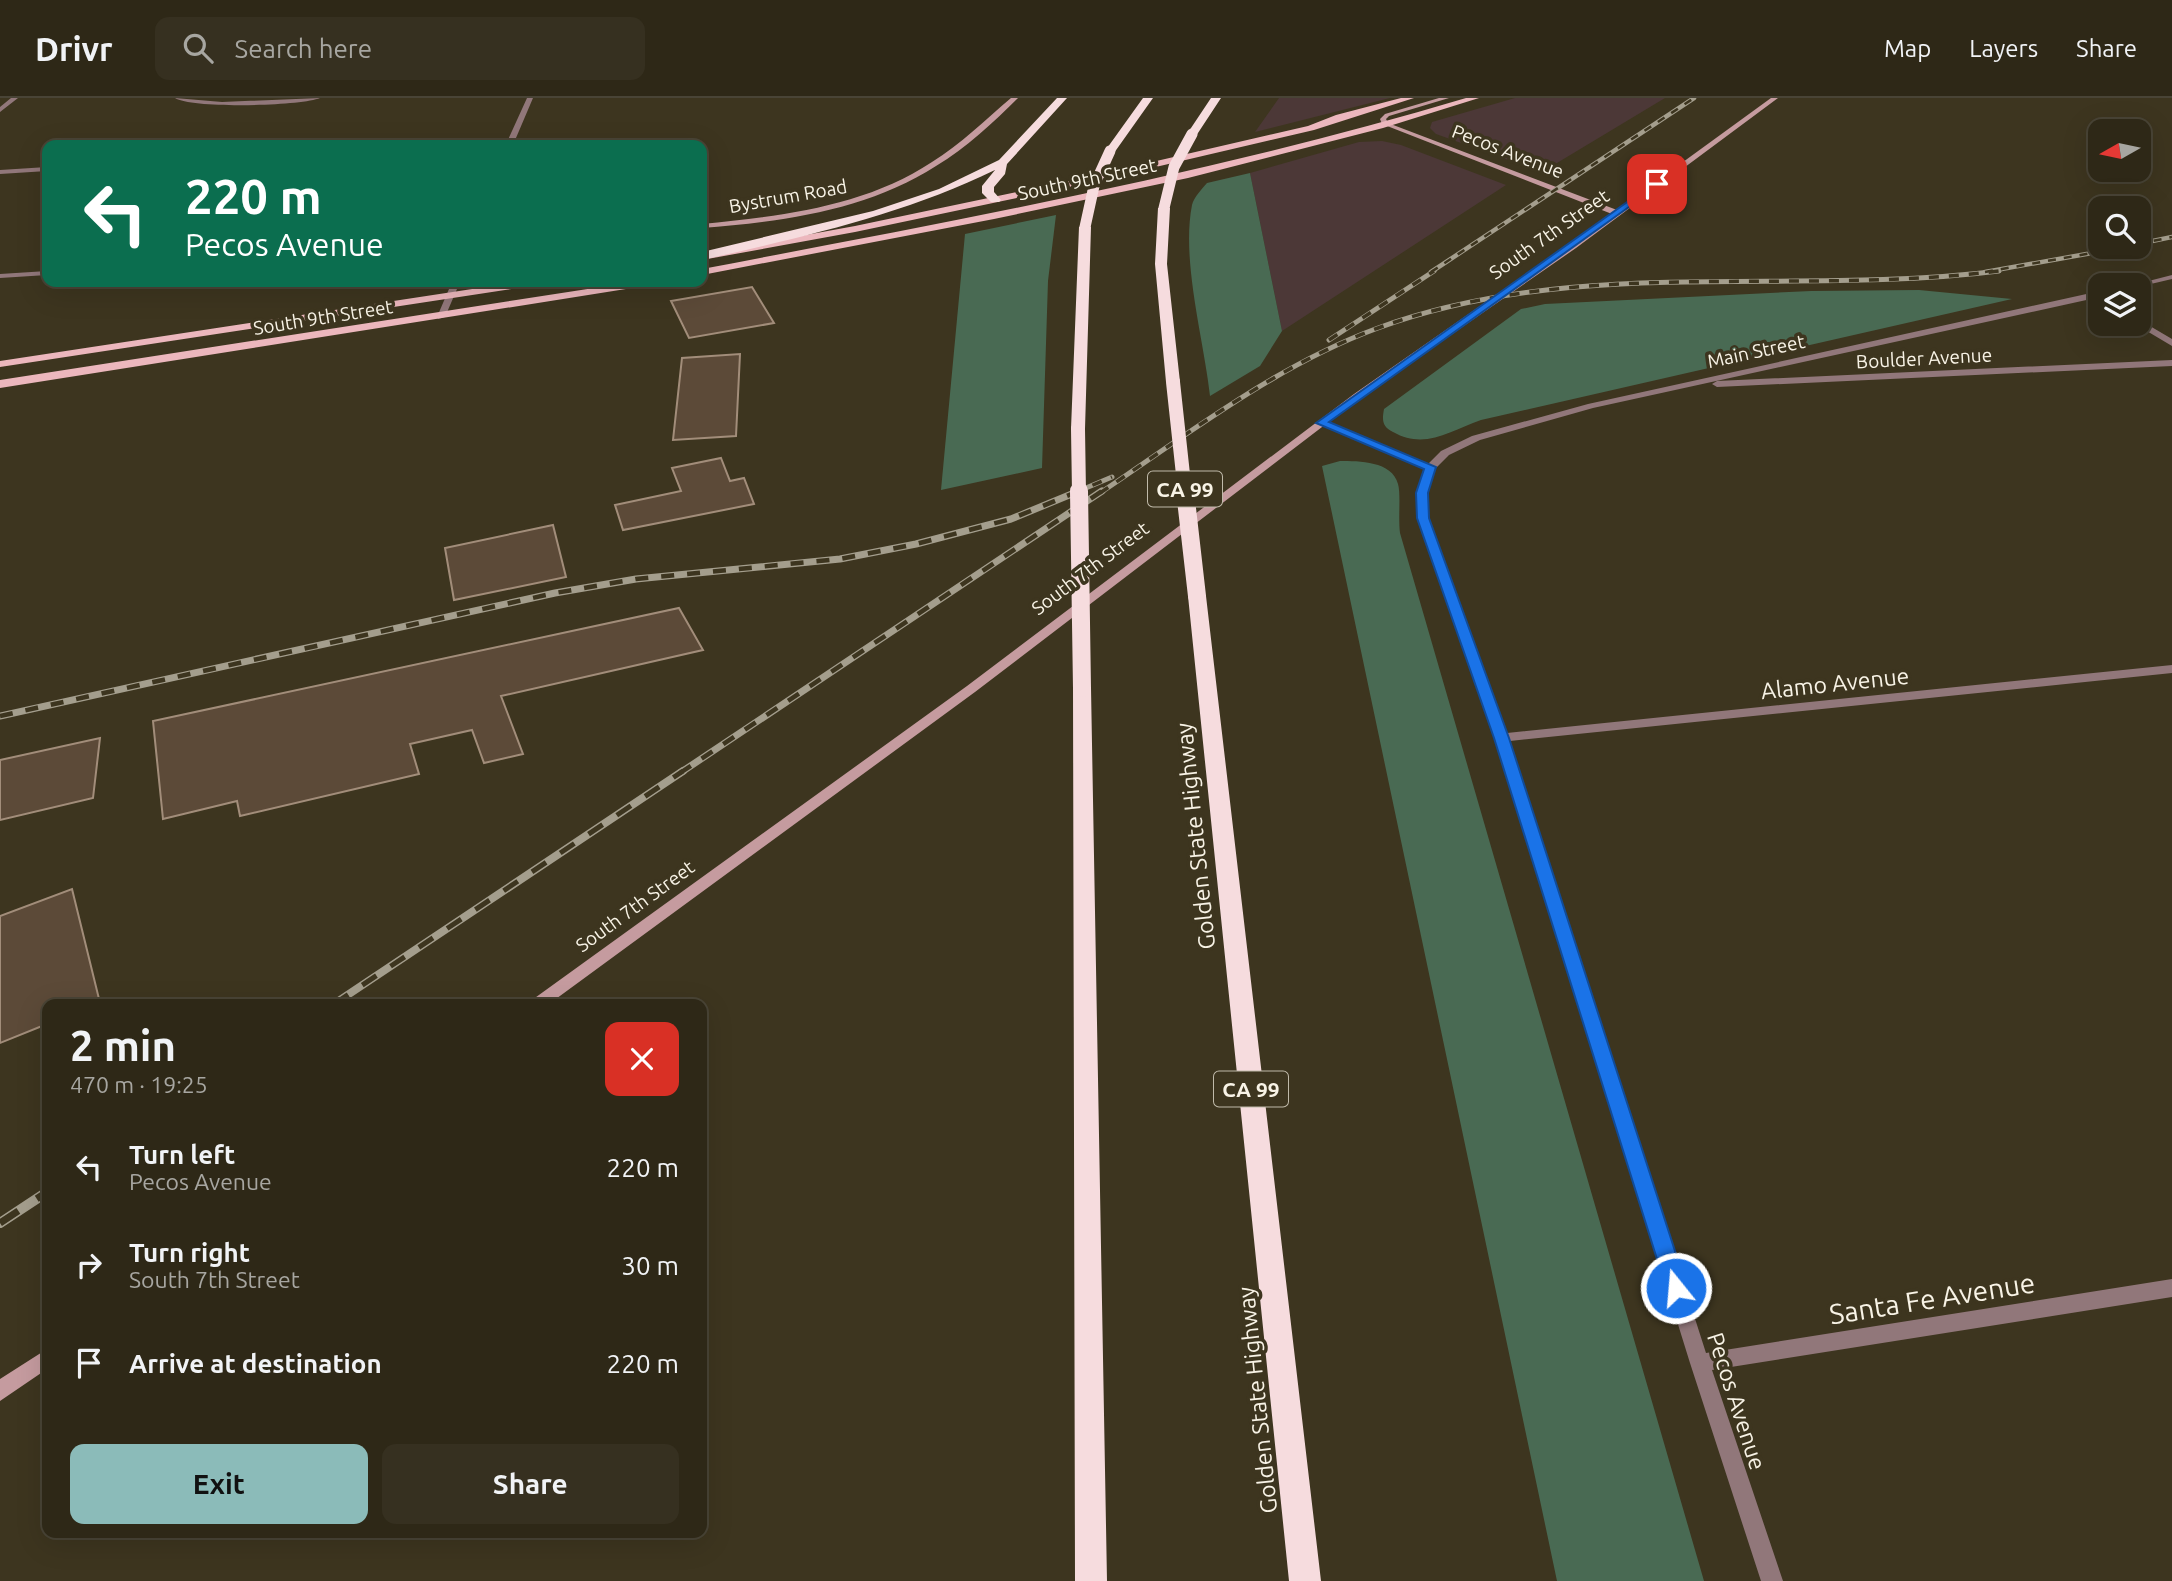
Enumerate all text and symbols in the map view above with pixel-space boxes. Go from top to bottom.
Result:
search box [155,17,645,80]
icon: search [179,29,217,67]
text: Drivr [35,30,113,67]
text: Search here [235,34,372,63]
text: Map [1884,35,1931,62]
text: Layers [1969,35,2038,62]
text: Share [2076,35,2137,62]
north arrow [2088,119,2151,182]
map controls [2088,119,2151,336]
street label: Pecos Avenue [1449,120,1567,182]
street label: South 9th Street [1016,153,1159,204]
pin [1627,154,1687,214]
icon: arrive [1638,165,1676,203]
icon: left [70,168,161,259]
text: 220 m [185,168,322,223]
street label: Bystrum Road [727,175,849,217]
street label: South 7th Street [1485,184,1613,283]
button: search [2088,196,2151,259]
text: Pecos Avenue [185,226,384,262]
button: layers [2088,273,2151,336]
street label: South 9th Street [252,295,395,339]
street label: Main Street [1705,330,1807,372]
street label: Boulder Avenue [1855,343,1993,373]
road number: CA 99 [1148,472,1222,506]
street label: South 7th Street [1027,516,1153,619]
street label: Alamo Avenue [1760,663,1910,703]
street label: Golden State Highway [1171,721,1219,951]
street label: South 7th Street [571,855,699,956]
text: 2 min [70,1022,176,1069]
button: close [605,1022,679,1096]
text: 470 m · 19:25 [70,1072,208,1097]
road number: CA 99 [1214,1072,1288,1107]
text: Turn left [129,1140,235,1169]
icon: left [70,1148,108,1186]
text: 220 m [607,1153,679,1182]
text: Pecos Avenue [129,1169,272,1194]
text: Turn right [129,1238,250,1267]
icon: right [70,1246,108,1284]
text: 30 m [621,1251,679,1280]
position arrow [1639,1251,1713,1325]
street label: Santa Fe Avenue [1827,1266,2037,1330]
text: South 7th Street [129,1267,300,1292]
street label: Golden State Highway [1233,1285,1281,1515]
street label: Pecos Avenue [1703,1329,1771,1473]
icon: arrive [70,1344,108,1382]
text: Arrive at destination [129,1349,382,1378]
text: 220 m [607,1349,679,1378]
button: Exit [70,1444,368,1524]
button: Share [382,1444,679,1524]

